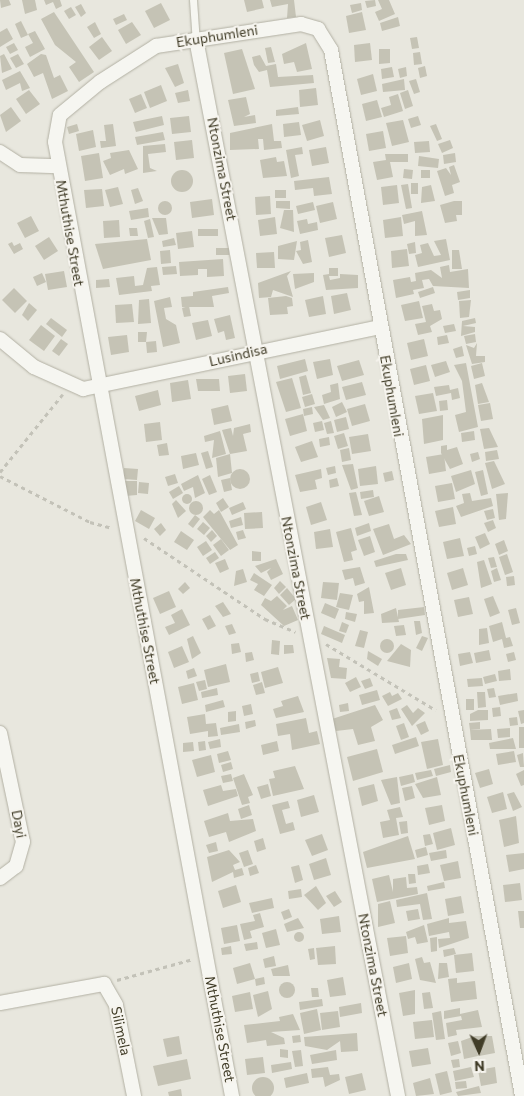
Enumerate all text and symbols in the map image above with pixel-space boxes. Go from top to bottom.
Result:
street label: Ekuphumleni [175,21,259,51]
street label: Ntonzima Street [204,116,240,222]
street label: Mthuthise Street [52,178,88,288]
street label: Lusindisa [207,340,269,370]
street label: Ekuphumleni [377,354,407,438]
street label: Ntonzima Street [278,515,314,621]
street label: Mthuthise Street [126,576,164,686]
street label: Ekuphumleni [450,753,482,837]
street label: Dayi [8,808,30,840]
street label: Ntonzima Street [355,912,391,1018]
street label: Mthuthise Street [201,974,239,1084]
street label: Silimela [108,1005,134,1057]
north arrow [454,1026,504,1076]
text: N [474,1058,485,1075]

